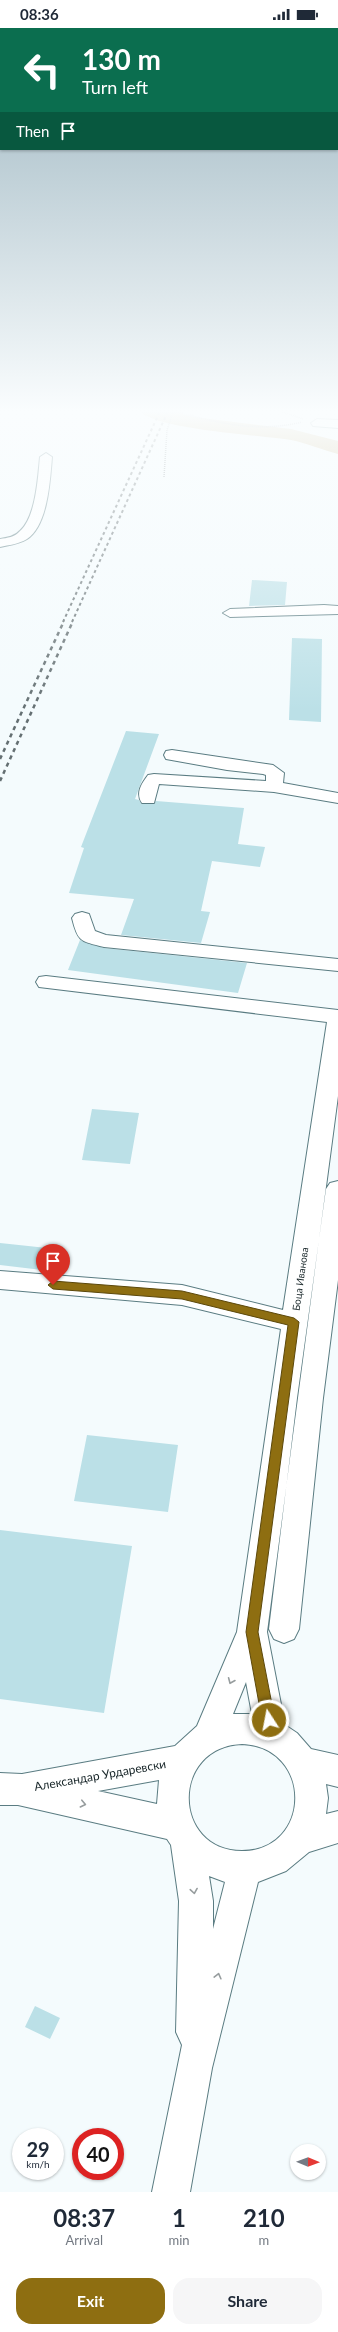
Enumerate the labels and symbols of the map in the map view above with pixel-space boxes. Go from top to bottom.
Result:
pin [36,1244,70,1285]
street label: Боца Иванова [290,1246,310,1312]
one-way arrow [228,1678,236,1685]
position arrow [248,1699,290,1741]
street label: Александар Урдаревски [33,1756,167,1794]
one-way arrow [80,1800,87,1808]
one-way arrow [189,1888,198,1894]
one-way arrow [213,1972,221,1979]
speed limit sign: 40 [72,2128,124,2180]
north arrow [290,2144,326,2180]

